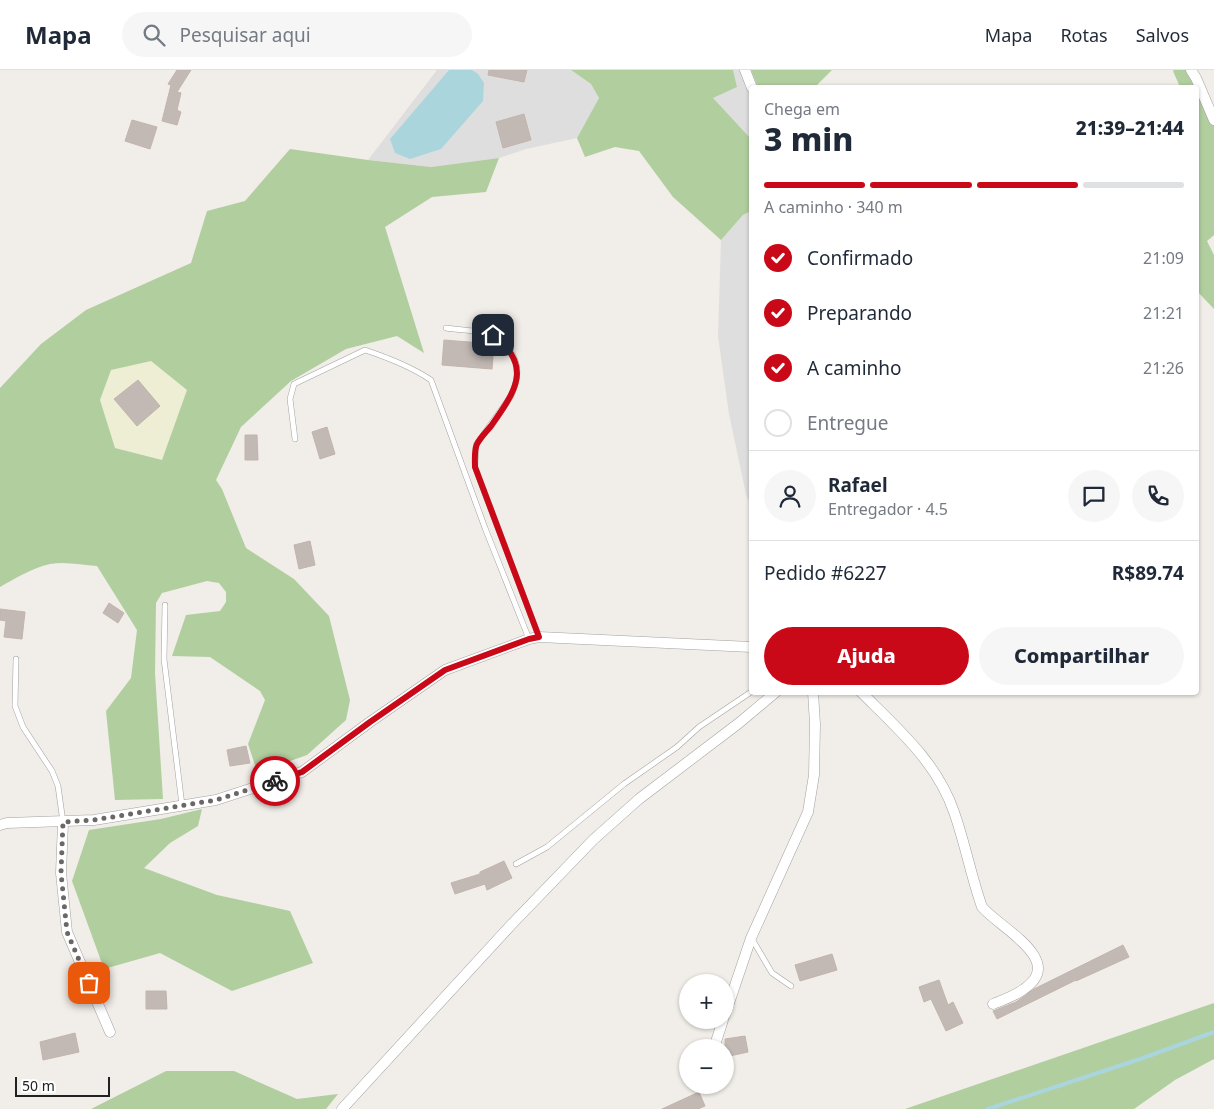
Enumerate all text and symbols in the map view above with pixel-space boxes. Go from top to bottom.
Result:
search box [122,12,472,57]
text: Mapa [25,18,92,51]
icon: search [140,21,168,49]
text: Pesquisar aqui [180,22,311,48]
text: Mapa [985,23,1032,47]
text: Rotas [1060,23,1108,47]
text: Salvos [1136,23,1189,47]
text: Chega em [764,98,840,120]
text: 21:39–21:44 [1076,115,1184,141]
text: 3 min [764,117,853,160]
text: A caminho · 340 m [764,196,903,218]
icon: check [764,244,792,272]
text: Confirmado [807,245,913,271]
text: 21:09 [1143,247,1184,269]
icon: check [764,299,792,327]
text: Preparando [807,300,912,326]
text: 21:21 [1143,302,1184,324]
pin [472,314,514,356]
icon: home [479,321,507,349]
icon: check [764,354,792,382]
text: A caminho [807,355,902,381]
text: 21:26 [1143,357,1184,379]
text: Entregue [807,410,889,436]
button: person [764,470,816,522]
button: chat [1068,470,1120,522]
button: phone [1132,470,1184,522]
text: Rafael [828,472,888,498]
text: Entregador · 4.5 [828,498,948,520]
text: Pedido #6227 [764,560,887,586]
text: R$89.74 [1112,560,1184,586]
button: Ajuda [764,627,969,685]
button: Compartilhar [979,627,1184,685]
courier [250,756,300,806]
icon: bike [261,767,289,795]
pin [68,962,110,1004]
icon: bag [75,969,103,997]
map controls [679,974,734,1094]
button: + [679,974,734,1029]
button: − [679,1039,734,1094]
scale bar [15,1074,110,1097]
text: 50 m [22,1076,55,1095]

